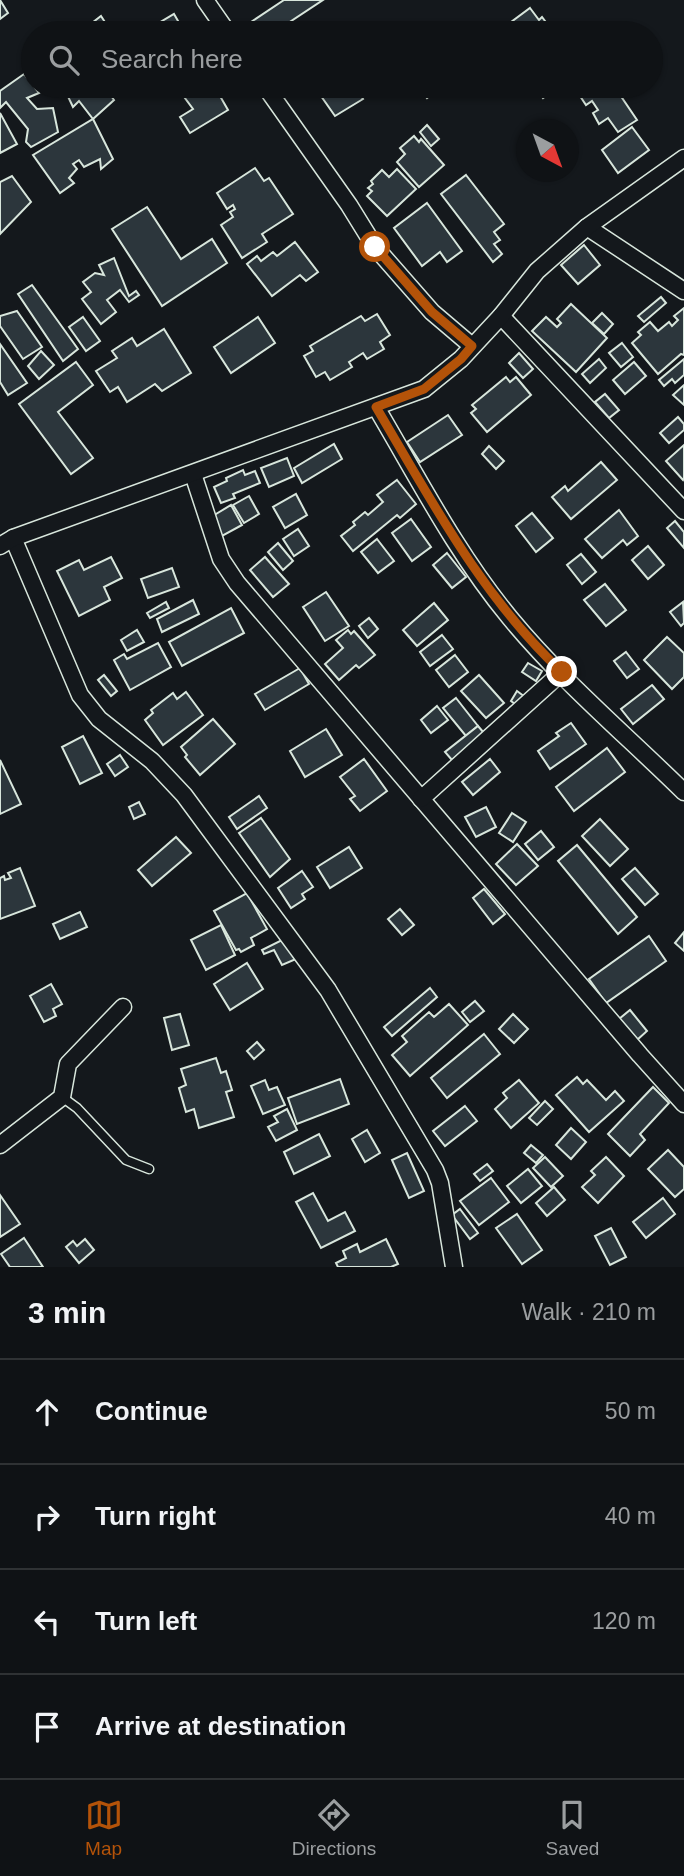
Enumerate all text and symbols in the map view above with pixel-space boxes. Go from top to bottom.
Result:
search box [21,21,663,98]
icon: search [45,41,83,79]
text: Search here [101,44,243,74]
north arrow [516,119,579,182]
route start [359,231,390,262]
route end [546,656,577,687]
text: 3 min [28,1296,106,1329]
text: Walk · 210 m [521,1299,656,1325]
icon: ahead [28,1393,66,1431]
text: Continue [95,1396,208,1426]
text: 50 m [605,1398,656,1424]
icon: right [28,1498,66,1536]
text: Turn right [95,1501,216,1531]
text: 40 m [605,1503,656,1529]
icon: left [28,1603,66,1641]
text: Turn left [95,1606,197,1636]
text: 120 m [592,1608,656,1634]
icon: arrive [28,1708,66,1746]
text: Arrive at destination [95,1711,346,1741]
tab: Map [85,1796,123,1860]
tab: Directions [292,1796,376,1860]
tab: Saved [545,1796,599,1860]

